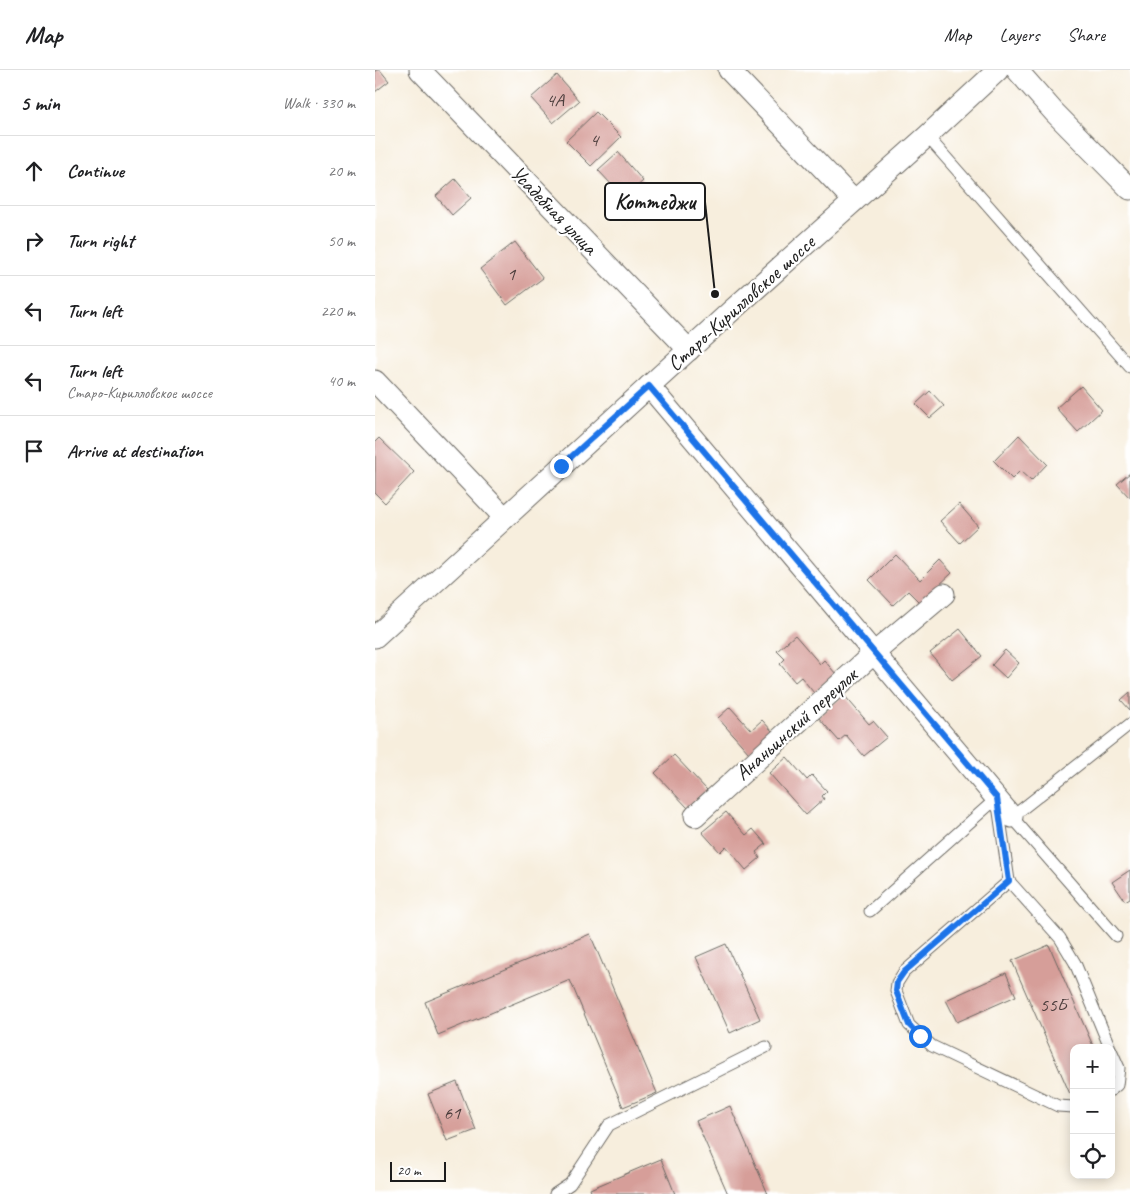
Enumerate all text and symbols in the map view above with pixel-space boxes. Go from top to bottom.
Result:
text: Map [25,20,62,50]
text: Map [944,24,972,46]
text: Layers [1000,24,1039,46]
text: Share [1067,24,1105,46]
house number: 4А [546,88,566,112]
text: 5 min [20,90,60,116]
text: Walk · 330 m [283,93,355,113]
house number: 4 [590,128,601,152]
icon: ahead [20,157,48,185]
text: Continue [67,159,124,183]
street label: Усадебная улица [505,160,604,261]
text: 20 m [328,161,355,181]
callout: Коттеджи [605,183,705,220]
text: Коттеджи [615,188,698,216]
icon: right [20,227,48,255]
street label: Старо-Кирилловское шоссе [662,228,822,376]
text: Turn right [67,229,134,253]
text: 50 m [328,231,355,251]
house number: 1 [507,262,517,286]
icon: left [20,297,48,325]
text: Turn left [67,299,122,323]
text: 220 m [321,301,355,321]
text: Turn left [67,359,122,383]
icon: left [20,367,48,395]
text: 40 m [328,371,355,391]
text: Старо-Кирилловское шоссе [67,383,212,403]
icon: arrive [20,437,48,465]
text: Arrive at destination [67,439,203,463]
route end [550,455,573,478]
street label: Ананьинский переулок [729,661,864,786]
house number: 55Б [1040,993,1070,1017]
route start [909,1025,932,1048]
map controls [1070,1044,1115,1179]
button: + [1070,1044,1115,1089]
button: − [1070,1089,1115,1134]
house number: 61 [443,1101,462,1125]
button: locate [1070,1134,1115,1179]
scale bar [390,1159,446,1182]
text: 20 m [397,1162,421,1179]

